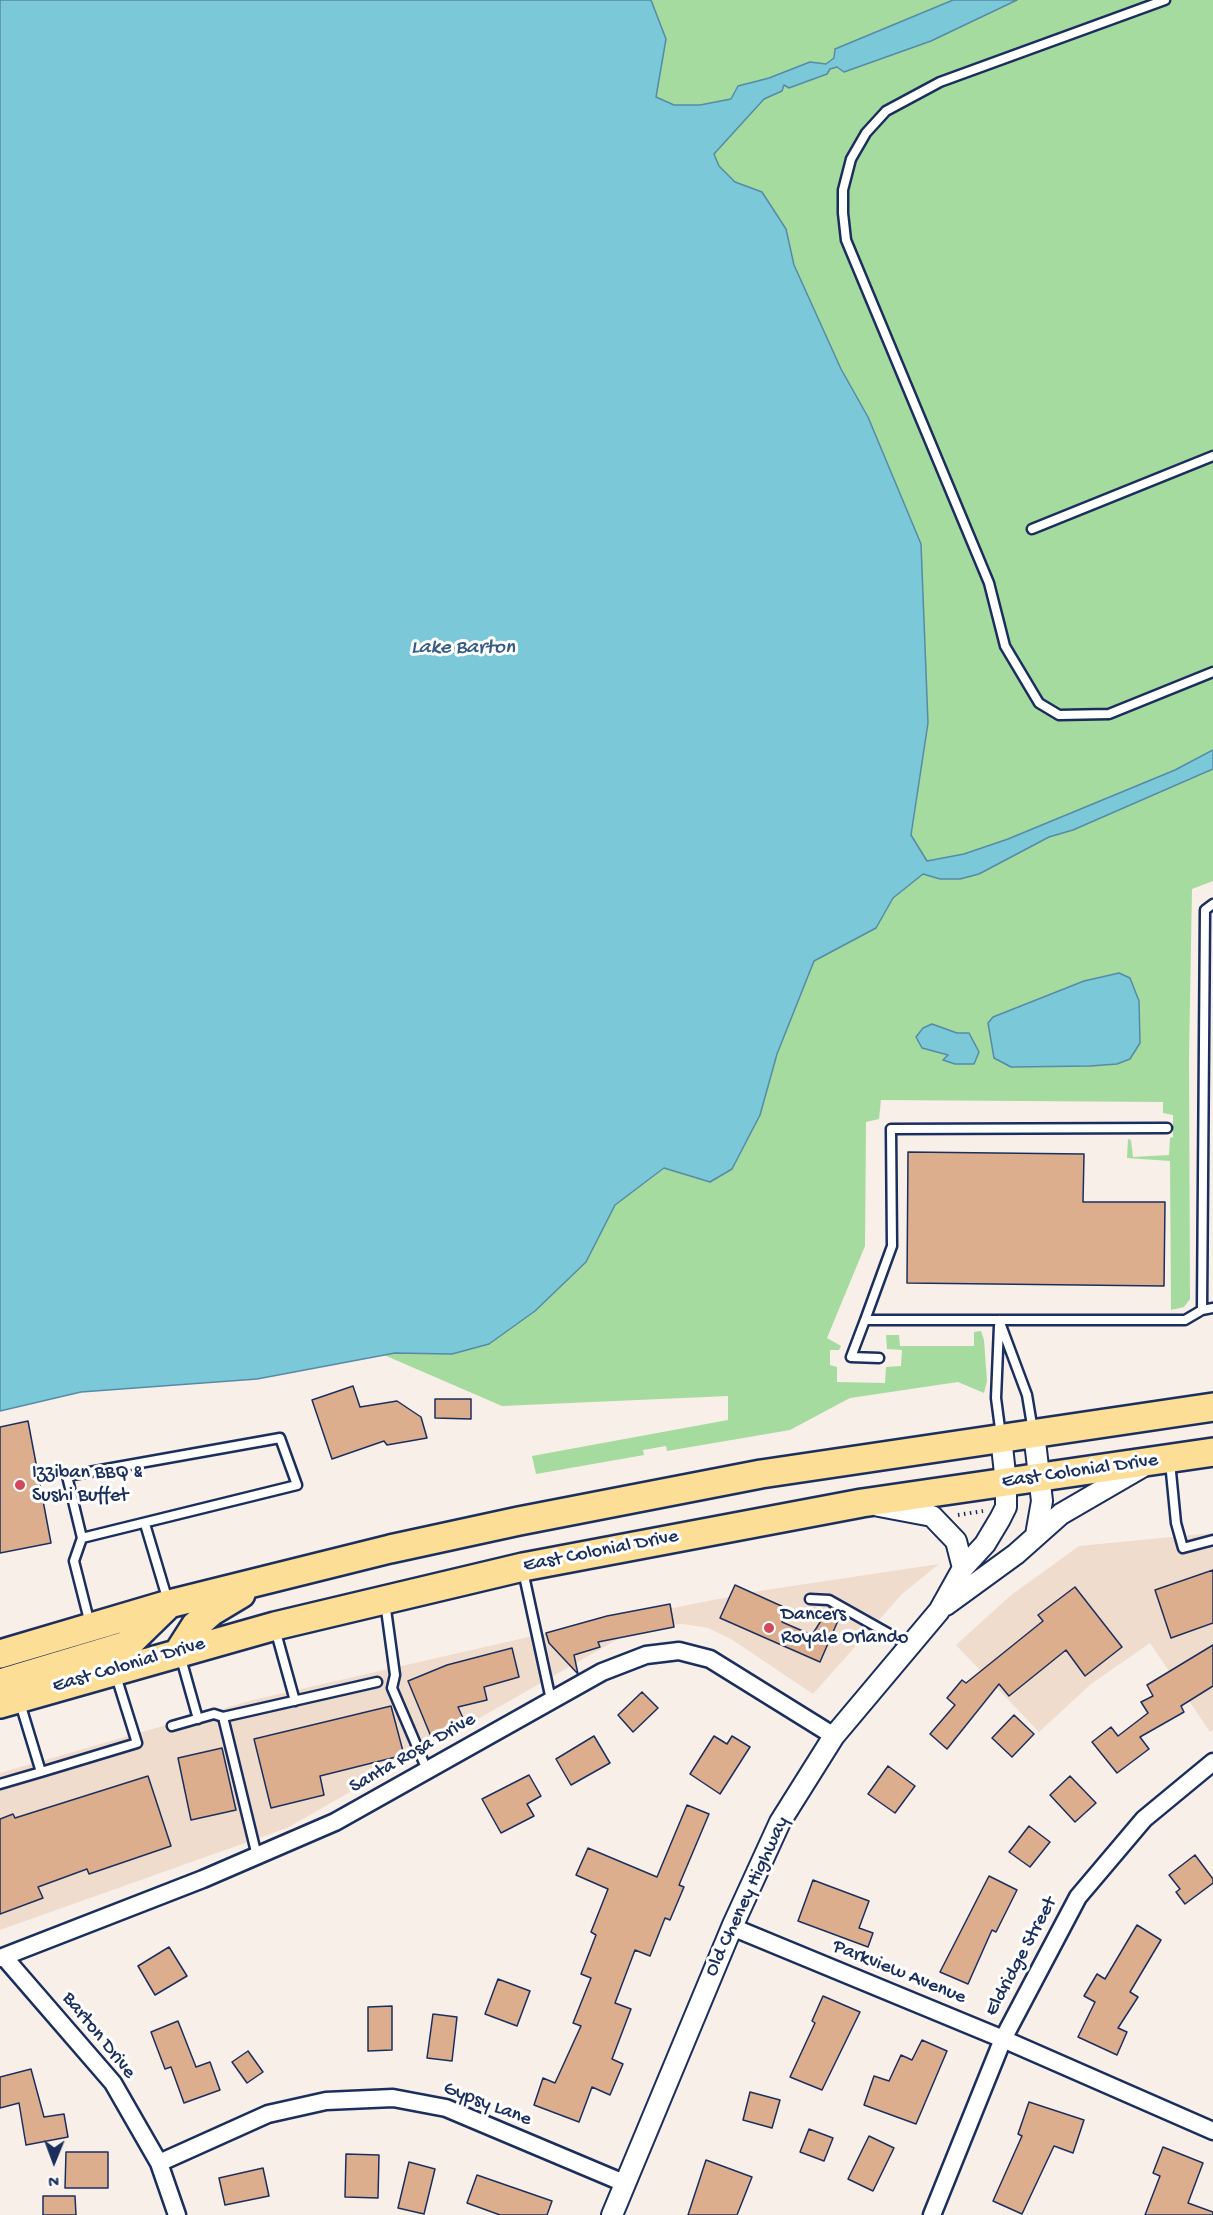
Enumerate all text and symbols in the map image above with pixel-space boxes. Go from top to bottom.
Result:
water label: Lake Barton [411,636,515,662]
street label: East Colonial Drive [1000,1449,1160,1495]
place label: Izziban BBQ & Sushi Buffet [32,1462,143,1509]
marker: Izziban BBQ & Sushi Buffet [13,1478,27,1492]
street label: East Colonial Drive [521,1525,681,1579]
place label: Dancers Royale Orlando [781,1604,908,1651]
marker: Dancers Royale Orlando [762,1621,776,1635]
street label: East Colonial Drive [50,1633,208,1699]
street label: Santa Rosa Drive [346,1708,480,1800]
street label: Old Cheney Highway [700,1813,796,1981]
street label: Eldridge Street [981,1893,1063,2021]
street label: Parkview Avenue [829,1935,969,2011]
street label: Barton Drive [56,1988,140,2084]
street label: Gypsy Lane [440,2077,534,2133]
north arrow [24,2131,84,2191]
text: N [48,2170,59,2189]

